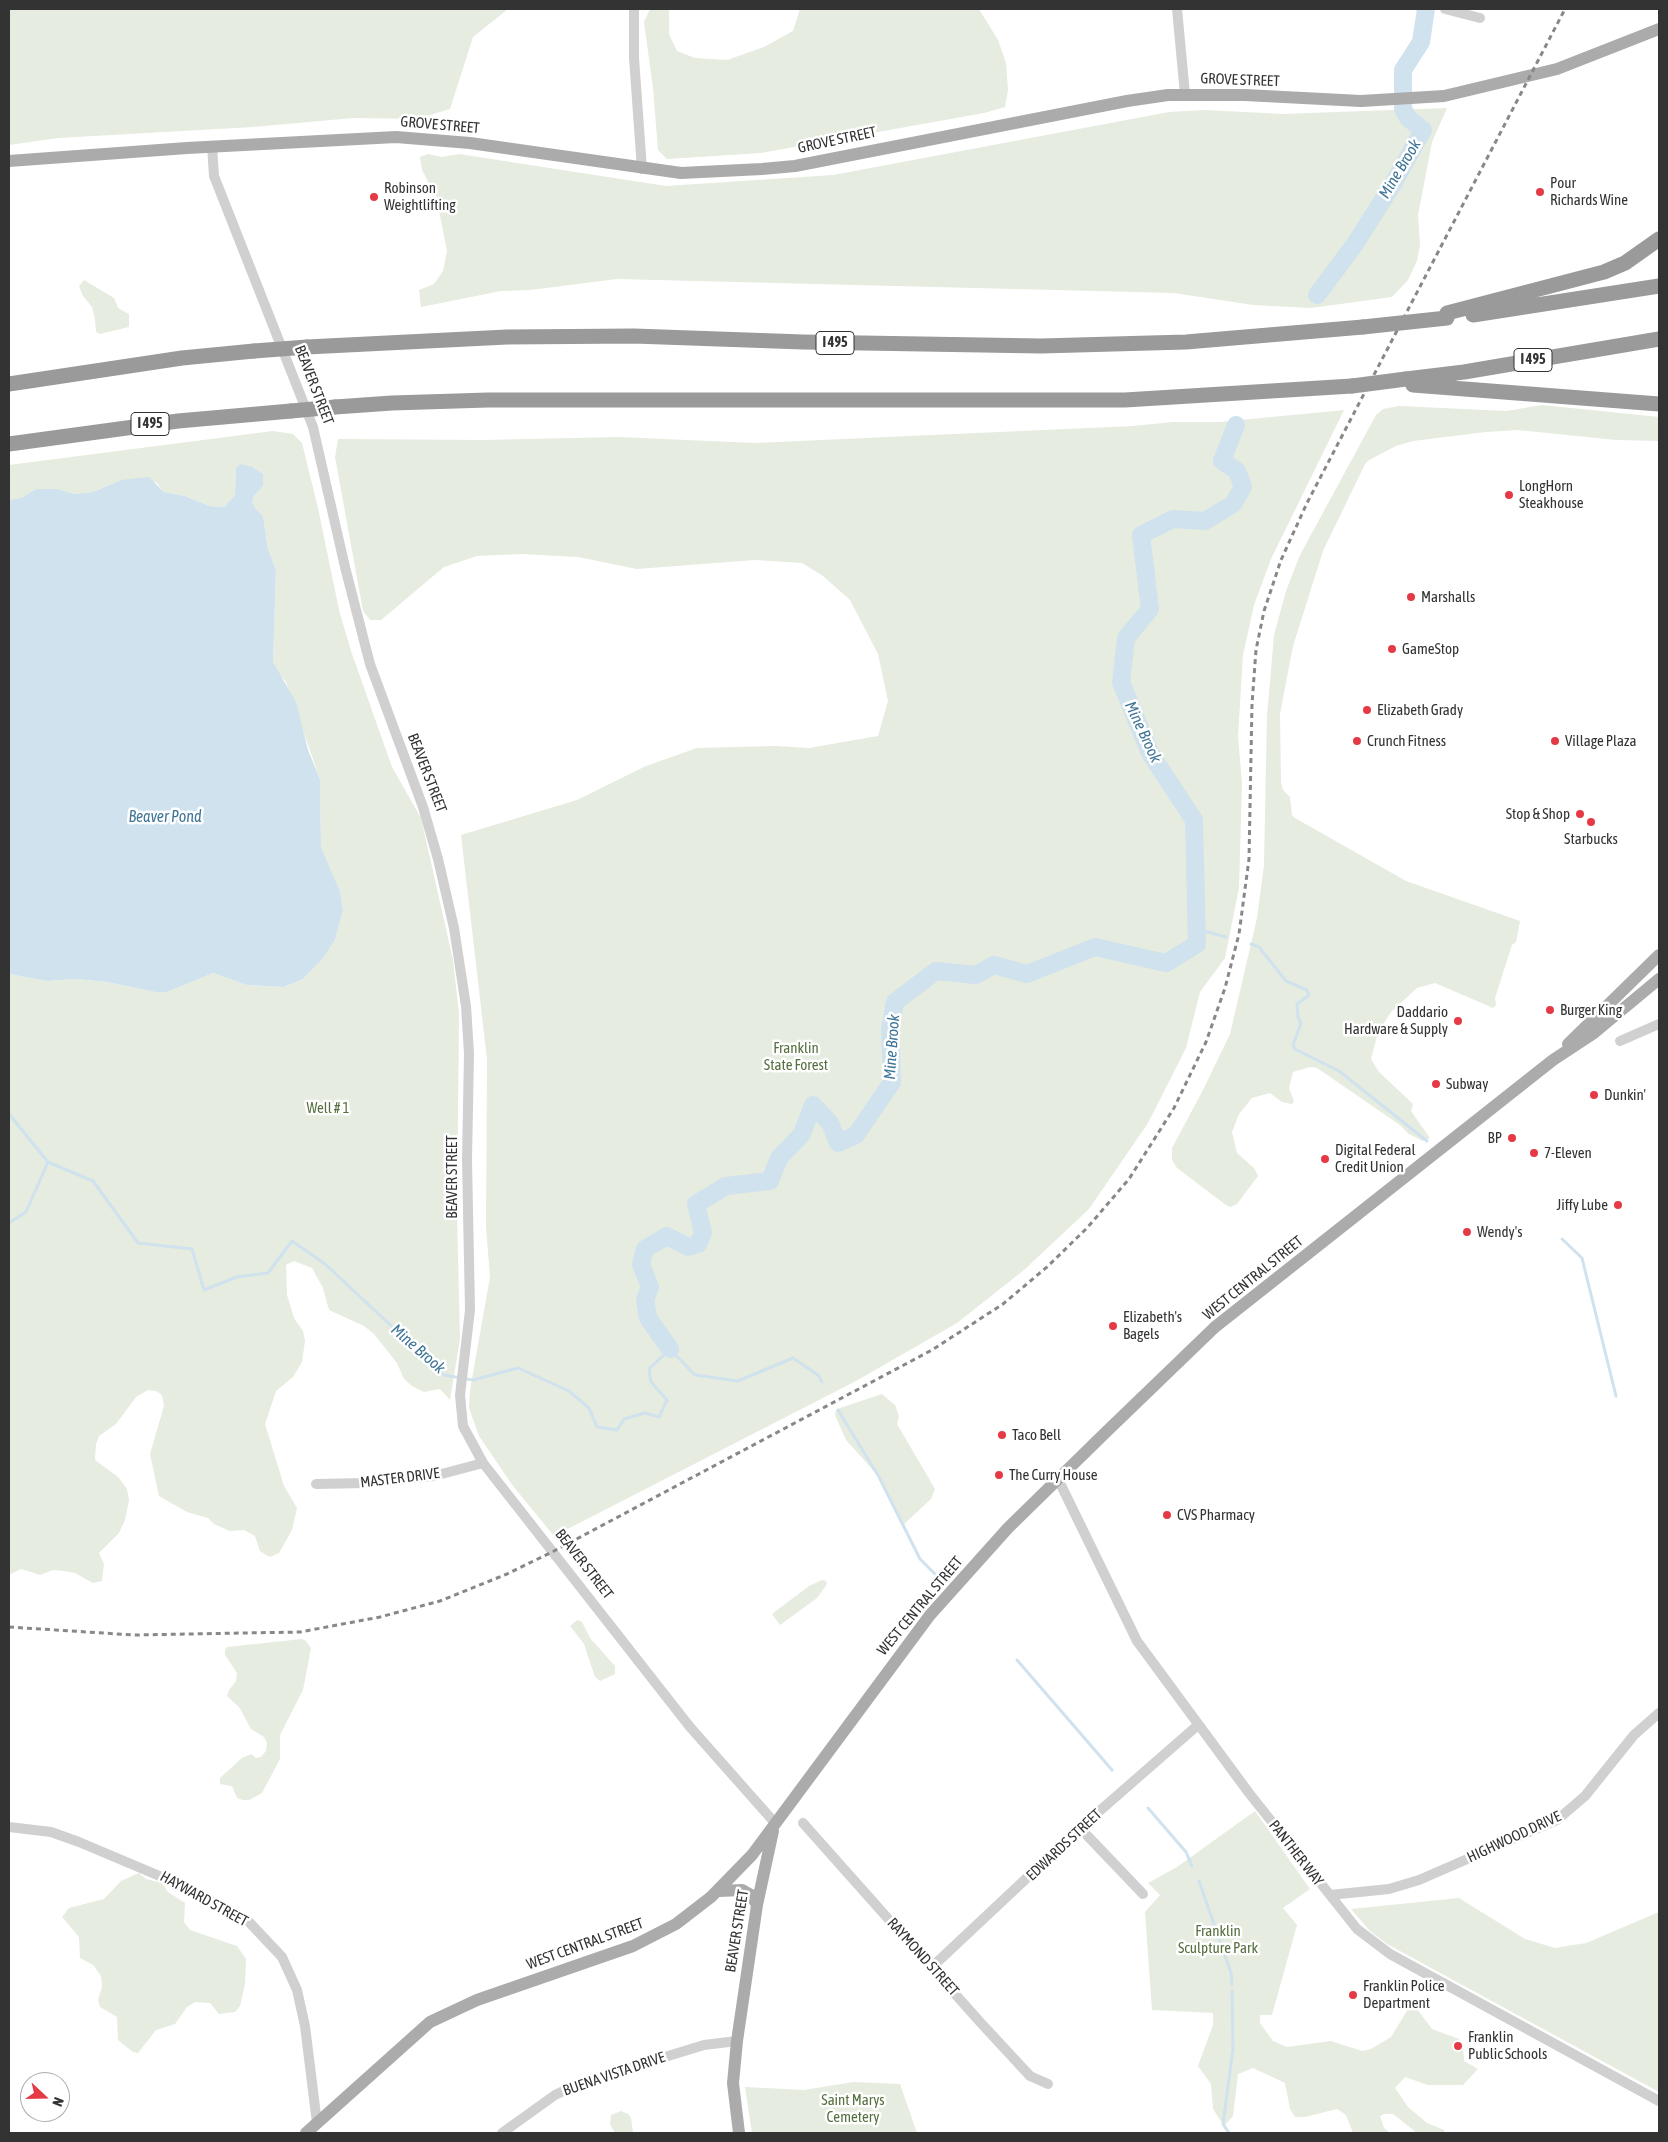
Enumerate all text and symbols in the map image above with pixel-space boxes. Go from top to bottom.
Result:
street label: GROVE STREET [1200,70,1280,90]
street label: GROVE STREET [400,113,480,137]
street label: GROVE STREET [796,123,878,157]
water label: Mine Brook [1375,136,1425,202]
place label: Pour Richards Wine [1550,174,1628,209]
place label: Robinson Weightlifting [384,179,456,214]
marker: Pour Richards Wine [1534,186,1546,198]
marker: Robinson Weightlifting [368,191,380,203]
road number: I 495 [816,332,854,354]
street label: BEAVER STREET [291,343,337,427]
road number: I 495 [1514,348,1552,372]
road number: I 495 [131,412,169,436]
place label: LongHorn Steakhouse [1519,477,1584,512]
marker: LongHorn Steakhouse [1503,489,1515,501]
place label: Marshalls [1421,588,1475,606]
marker: Marshalls [1405,591,1417,603]
place label: GameStop [1402,640,1459,658]
marker: GameStop [1386,643,1398,655]
water label: Mine Brook [1120,698,1166,766]
place label: Elizabeth Grady [1377,701,1463,719]
marker: Elizabeth Grady [1361,704,1373,716]
street label: BEAVER STREET [404,731,450,815]
place label: Crunch Fitness [1367,732,1446,750]
place label: Village Plaza [1565,732,1636,750]
marker: Crunch Fitness [1351,735,1363,747]
marker: Village Plaza [1549,735,1561,747]
place label: Stop & Shop [1506,805,1570,823]
water label: Beaver Pond [128,807,202,827]
marker: Stop & Shop [1574,808,1586,820]
marker: Starbucks [1585,816,1597,828]
place label: Starbucks [1564,830,1618,848]
place label: Burger King [1560,1001,1622,1019]
place label: Daddario Hardware & Supply [1344,1003,1448,1038]
marker: Burger King [1544,1004,1556,1016]
water label: Mine Brook [880,1014,904,1080]
marker: Daddario Hardware & Supply [1452,1015,1464,1027]
park label: Franklin State Forest [764,1039,828,1074]
place label: Subway [1446,1075,1488,1093]
marker: Subway [1430,1078,1442,1090]
place label: Dunkin' [1604,1086,1646,1104]
marker: Dunkin' [1588,1089,1600,1101]
park label: Well # 1 [307,1099,349,1117]
place label: BP [1488,1129,1502,1147]
marker: BP [1506,1132,1518,1144]
street label: BEAVER STREET [443,1135,461,1219]
place label: Digital Federal Credit Union [1335,1141,1416,1176]
place label: 7-Eleven [1544,1144,1592,1162]
marker: 7-Eleven [1528,1147,1540,1159]
marker: Digital Federal Credit Union [1319,1153,1331,1165]
place label: Jiffy Lube [1556,1196,1608,1214]
marker: Jiffy Lube [1612,1199,1624,1211]
place label: Wendy's [1477,1223,1523,1241]
marker: Wendy's [1461,1226,1473,1238]
street label: WEST CENTRAL STREET [1199,1232,1307,1324]
place label: Elizabeth's Bagels [1123,1308,1182,1343]
water label: Mine Brook [387,1320,449,1378]
marker: Elizabeth's Bagels [1107,1320,1119,1332]
place label: Taco Bell [1012,1426,1061,1444]
marker: Taco Bell [996,1429,1008,1441]
street label: MASTER DRIVE [359,1464,441,1492]
place label: The Curry House [1009,1466,1098,1484]
marker: The Curry House [993,1469,1005,1481]
place label: CVS Pharmacy [1177,1506,1255,1524]
marker: CVS Pharmacy [1161,1509,1173,1521]
street label: BEAVER STREET [551,1526,617,1602]
street label: WEST CENTRAL STREET [873,1553,967,1659]
street label: EDWARDS STREET [1023,1805,1105,1885]
street label: HIGHWOOD DRIVE [1464,1807,1564,1867]
street label: PANTHER WAY [1265,1817,1327,1889]
street label: HAYWARD STREET [157,1867,251,1931]
street label: BEAVER STREET [722,1888,752,1974]
street label: WEST CENTRAL STREET [524,1914,646,1974]
street label: RAYMOND STREET [883,1914,963,2000]
park label: Franklin Sculpture Park [1178,1922,1258,1957]
place label: Franklin Police Department [1363,1977,1445,2012]
marker: Franklin Police Department [1347,1989,1359,2001]
place label: Franklin Public Schools [1468,2028,1547,2063]
marker: Franklin Public Schools [1452,2040,1464,2052]
street label: BUENA VISTA DRIVE [561,2048,667,2100]
north arrow [20,2072,70,2122]
park label: Saint Marys Cemetery [821,2091,885,2126]
text: N [49,2095,67,2109]

